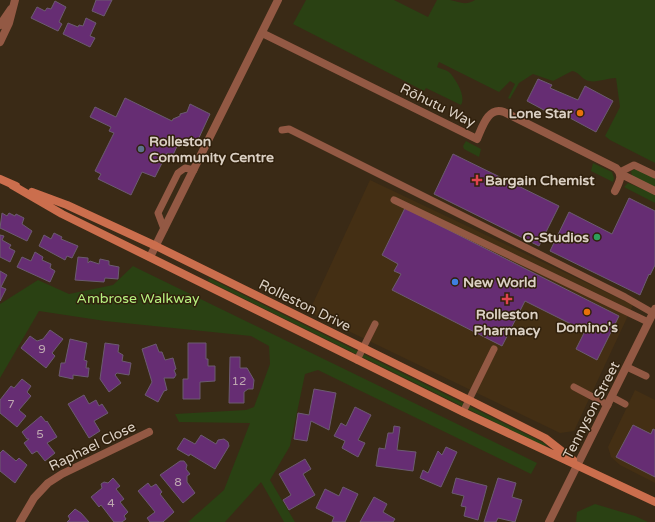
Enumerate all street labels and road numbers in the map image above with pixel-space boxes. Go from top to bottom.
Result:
street label: Rōhutu Way [397,80,479,131]
street label: Rolleston Drive [256,276,354,335]
street label: Tennyson Street [559,358,624,462]
street label: Raphael Close [46,418,138,475]

